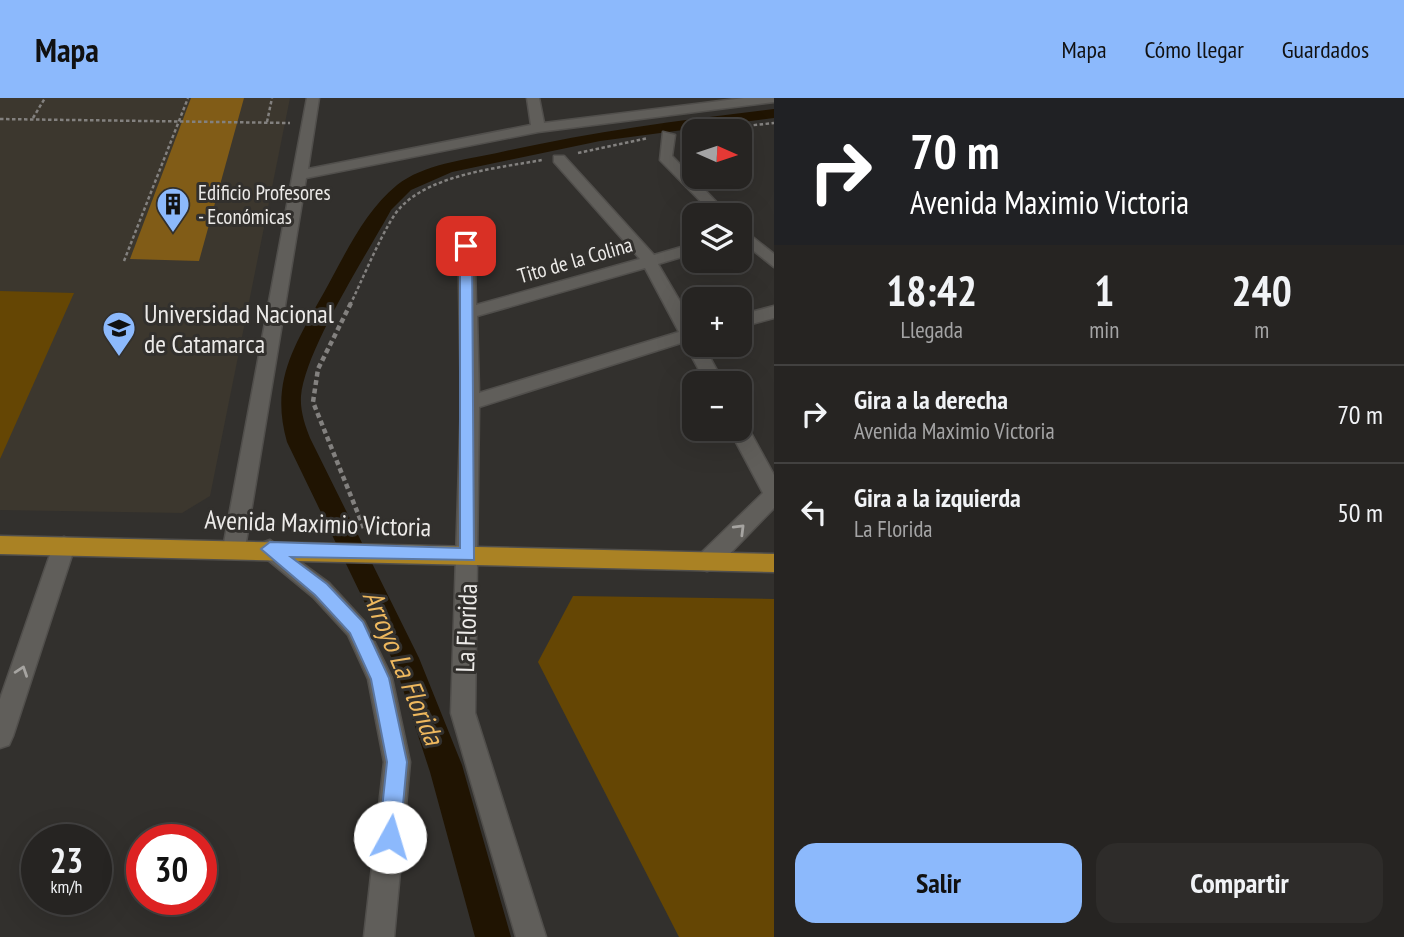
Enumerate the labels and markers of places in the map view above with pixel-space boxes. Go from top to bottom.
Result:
place label: Edificio Profesores - Económicas [198,179,331,230]
building icon: Edificio Profesores - Económicas [154,185,192,234]
pin [436,216,496,276]
place label: Universidad Nacional de Catamarca [144,297,334,360]
school or university icon: Universidad Nacional de Catamarca [100,309,138,358]

